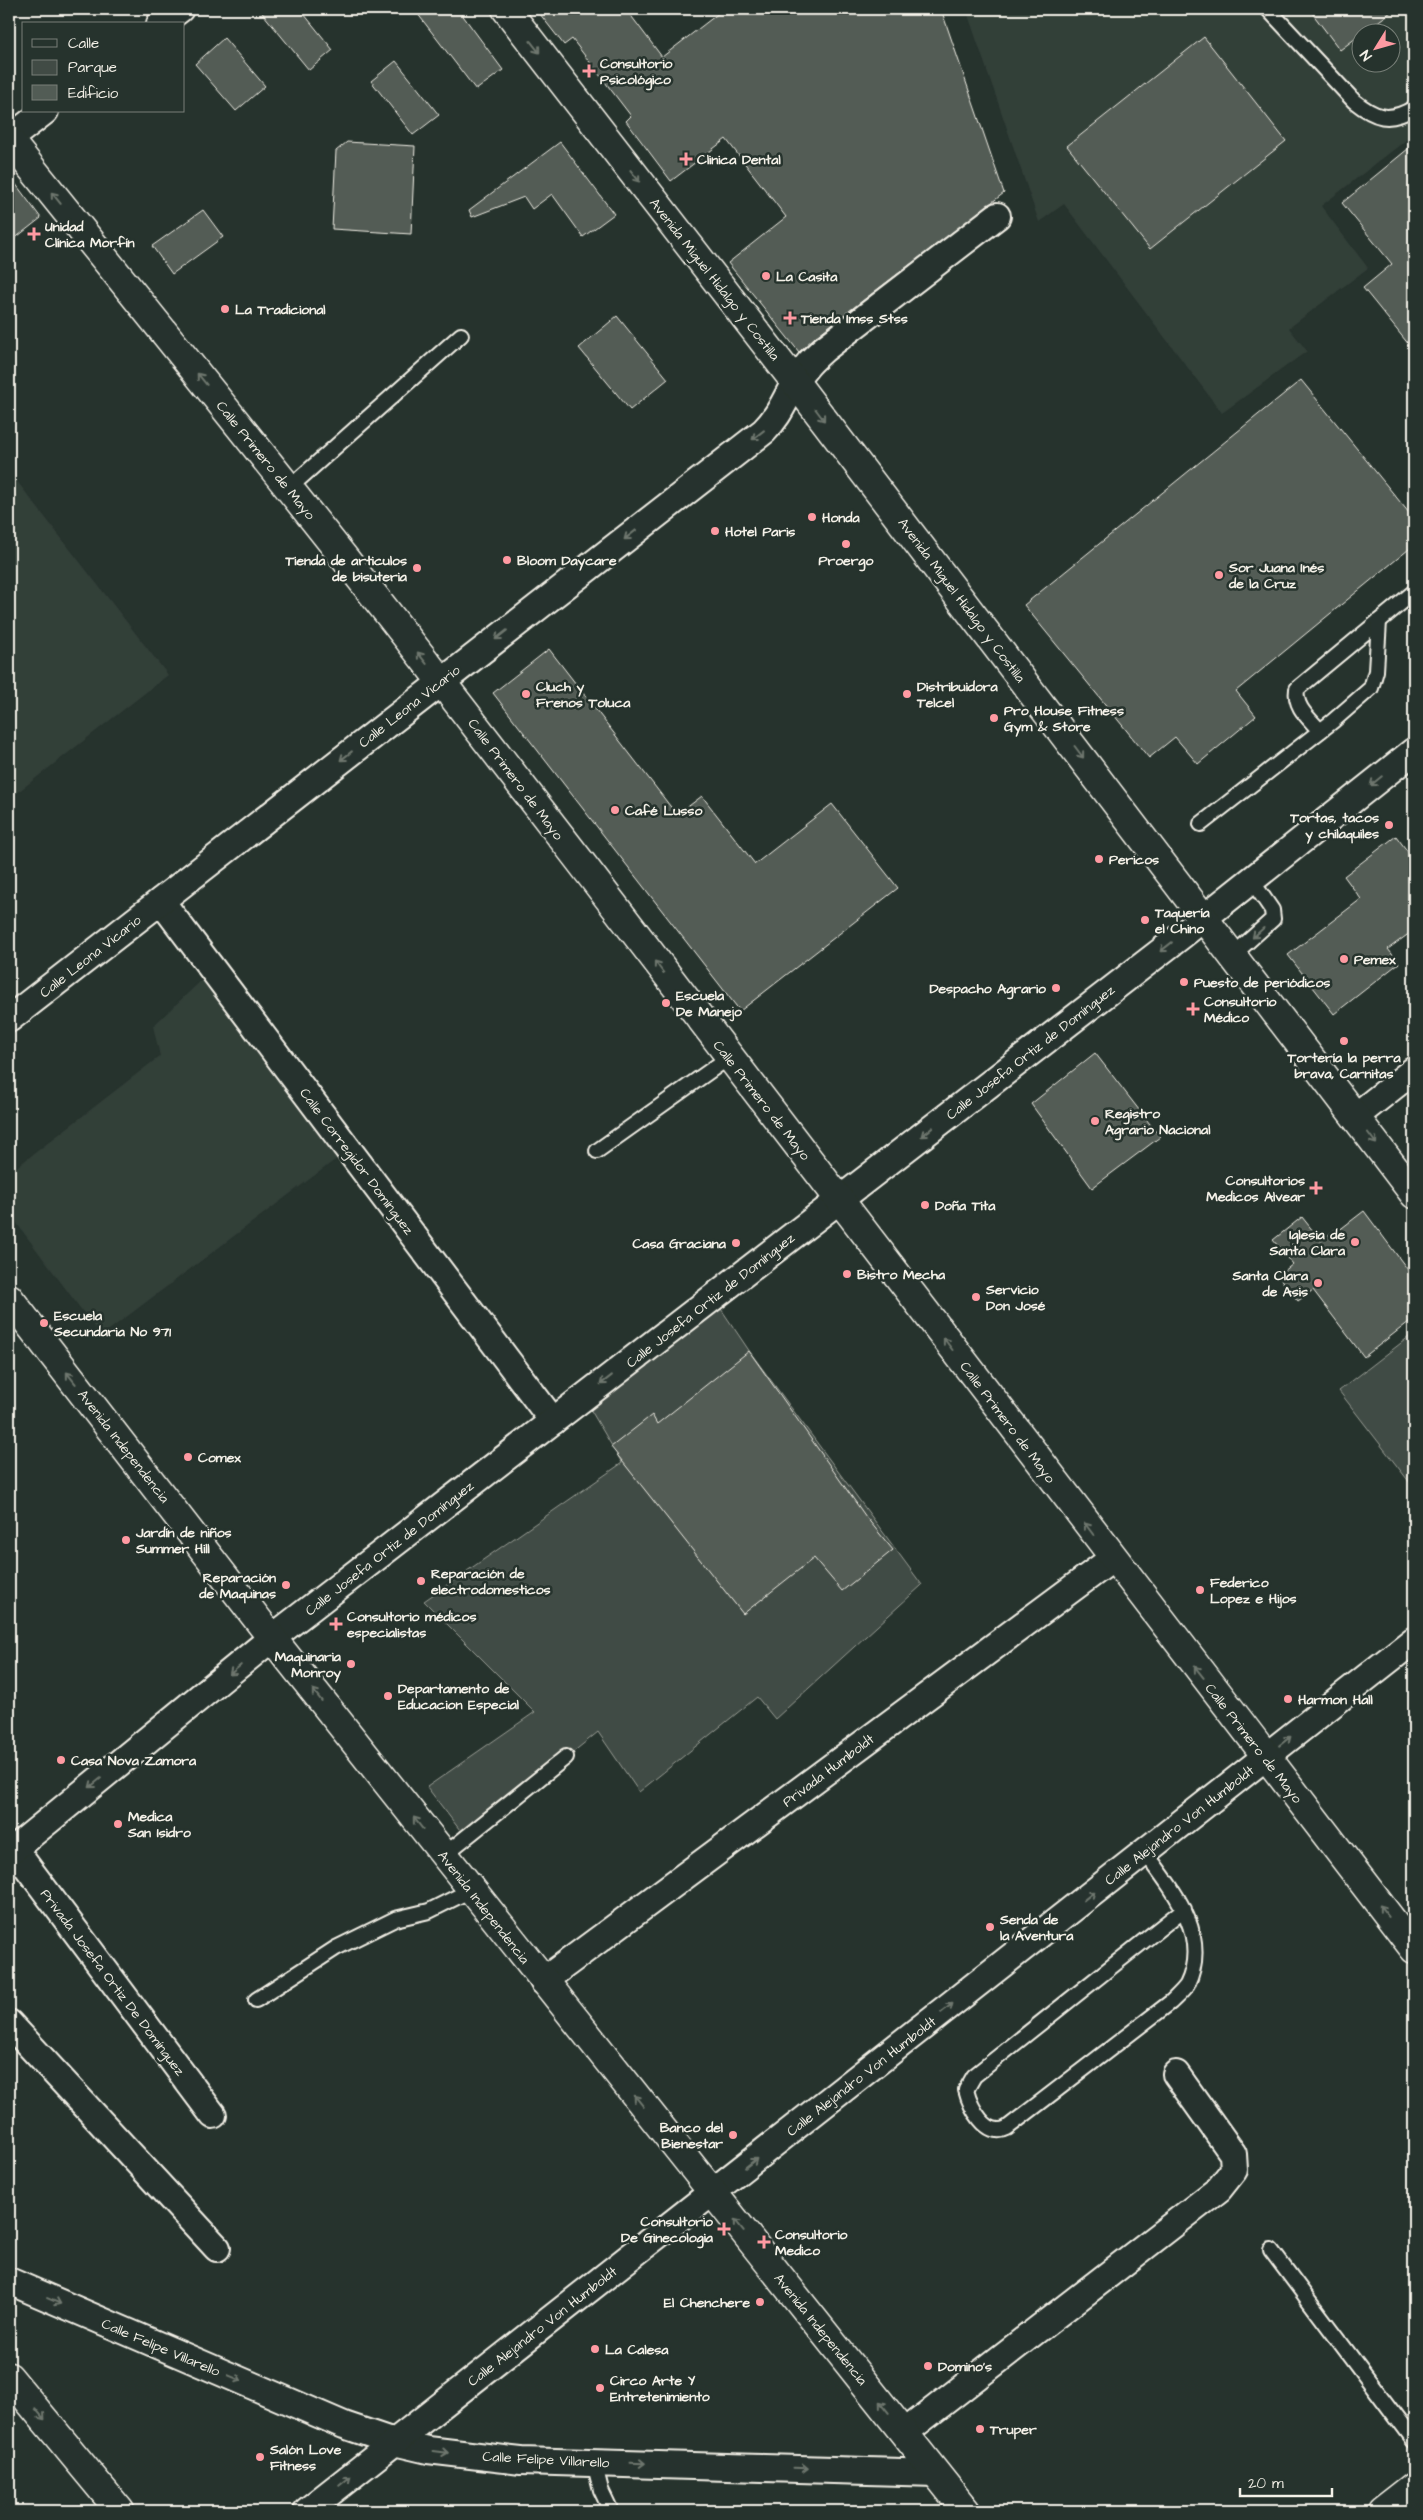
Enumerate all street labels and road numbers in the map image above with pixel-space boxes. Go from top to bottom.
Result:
street label: Avenida Miguel Hidalgo y Costilla [644,194,784,365]
street label: Calle Primero de Mayo [211,397,320,524]
street label: Avenida Miguel Hidalgo y Costilla [893,514,1030,687]
street label: Calle Leona Vicario [355,661,465,753]
street label: Calle Primero de Mayo [463,715,568,845]
street label: Calle Leona Vicario [36,911,146,1003]
street label: Calle Josefa Ortiz de Domínguez [942,980,1119,1125]
street label: Calle Primero de Mayo [708,1036,815,1165]
street label: Calle Corregidor Domínguez [294,1084,418,1239]
street label: Calle Josefa Ortiz de Domínguez [622,1228,799,1373]
street label: Calle Primero de Mayo [955,1358,1060,1488]
street label: Avenida Independencia [73,1386,174,1508]
street label: Calle Josefa Ortiz de Domínguez [301,1476,478,1621]
street label: Calle Primero de Mayo [1200,1679,1307,1808]
street label: Privada Humboldt [779,1729,879,1812]
street label: Calle Alejandro Von Humboldt [1101,1761,1259,1891]
street label: Avenida Independencia [433,1847,534,1969]
street label: Privada Josefa Ortiz De Domínguez [35,1885,189,2080]
street label: Calle Alejandro Von Humboldt [783,2012,941,2142]
street label: Calle Alejandro Von Humboldt [464,2262,622,2392]
street label: Avenida Independencia [769,2269,872,2390]
street label: Calle Felipe Villarello [98,2314,223,2382]
street label: Calle Felipe Villarello [482,2447,610,2473]

